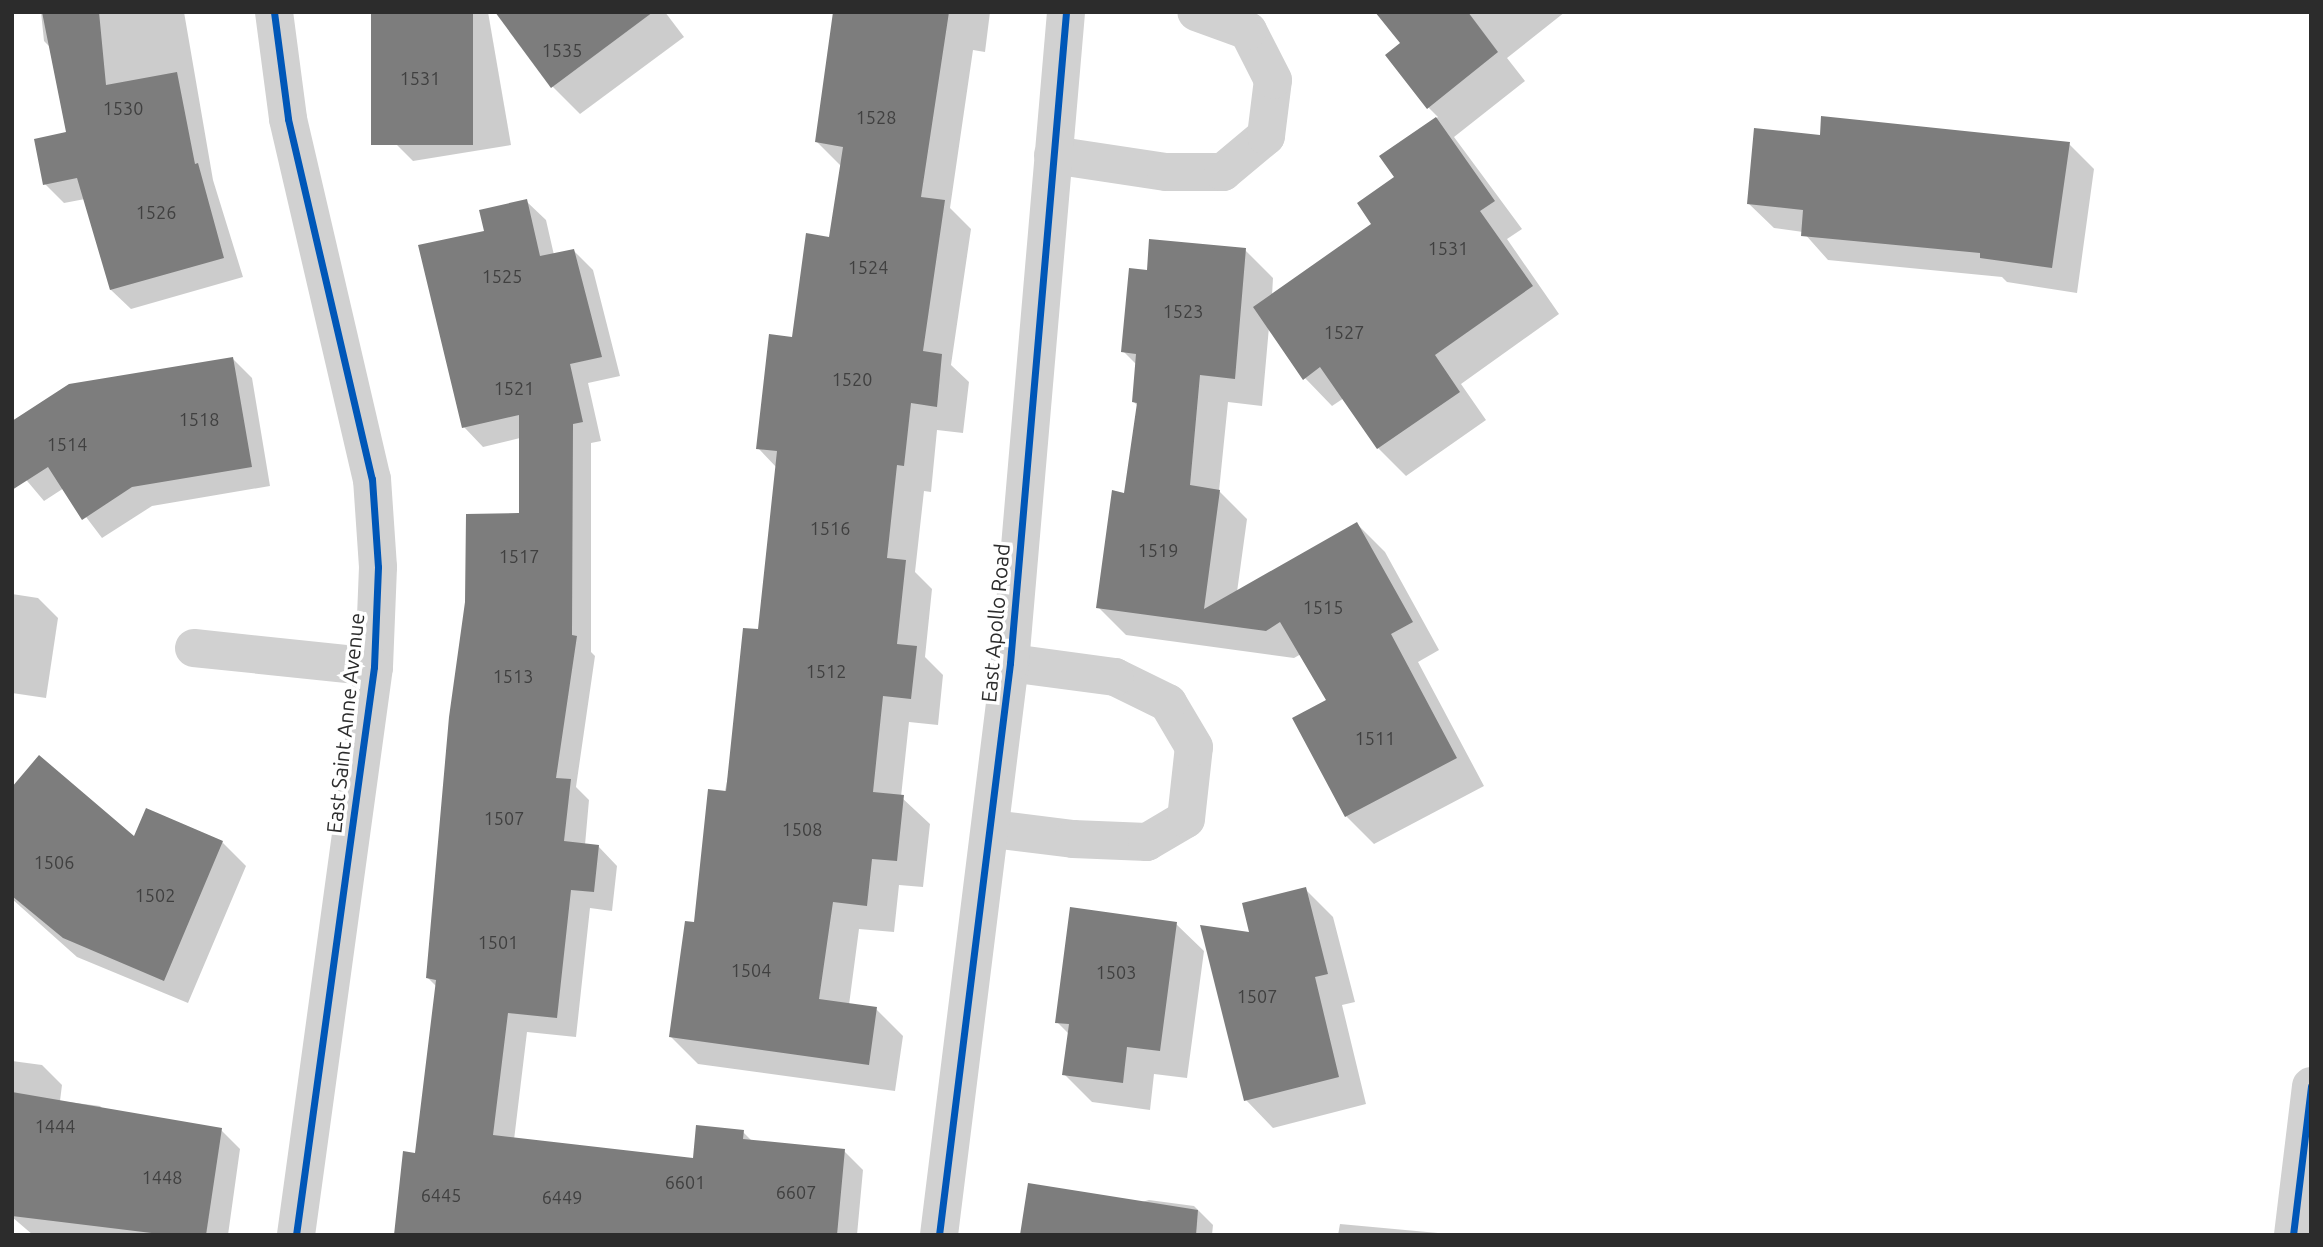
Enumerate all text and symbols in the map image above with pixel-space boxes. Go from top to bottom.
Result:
house number: 1535 [542,39,582,61]
house number: 1531 [400,67,440,89]
house number: 1530 [103,97,143,119]
house number: 1528 [856,106,896,128]
house number: 1526 [136,201,176,223]
house number: 1531 [1428,237,1468,259]
house number: 1524 [848,256,888,278]
house number: 1525 [482,265,522,287]
house number: 1523 [1163,300,1203,322]
house number: 1527 [1324,321,1364,343]
house number: 1520 [832,368,872,390]
house number: 1521 [494,377,534,399]
house number: 1518 [179,408,219,430]
house number: 1514 [47,433,87,455]
house number: 1516 [810,517,850,539]
house number: 1519 [1138,539,1178,561]
street label: East Apollo Road [975,542,1015,704]
house number: 1517 [499,545,539,567]
house number: 1515 [1303,596,1343,618]
street label: East Saint Anne Avenue [321,612,369,834]
house number: 1512 [806,660,846,682]
house number: 1513 [493,665,533,687]
house number: 1511 [1355,727,1395,749]
house number: 1507 [484,807,524,829]
house number: 1508 [782,818,822,840]
house number: 1506 [34,851,74,873]
house number: 1502 [135,884,175,906]
house number: 1501 [478,931,518,953]
house number: 1504 [731,959,771,981]
house number: 1503 [1096,961,1136,983]
house number: 1507 [1237,985,1277,1007]
house number: 1444 [35,1115,75,1137]
house number: 1448 [142,1166,182,1188]
house number: 6601 [665,1171,705,1193]
house number: 6607 [776,1181,816,1203]
house number: 6445 [421,1184,461,1206]
house number: 6449 [542,1186,582,1208]

